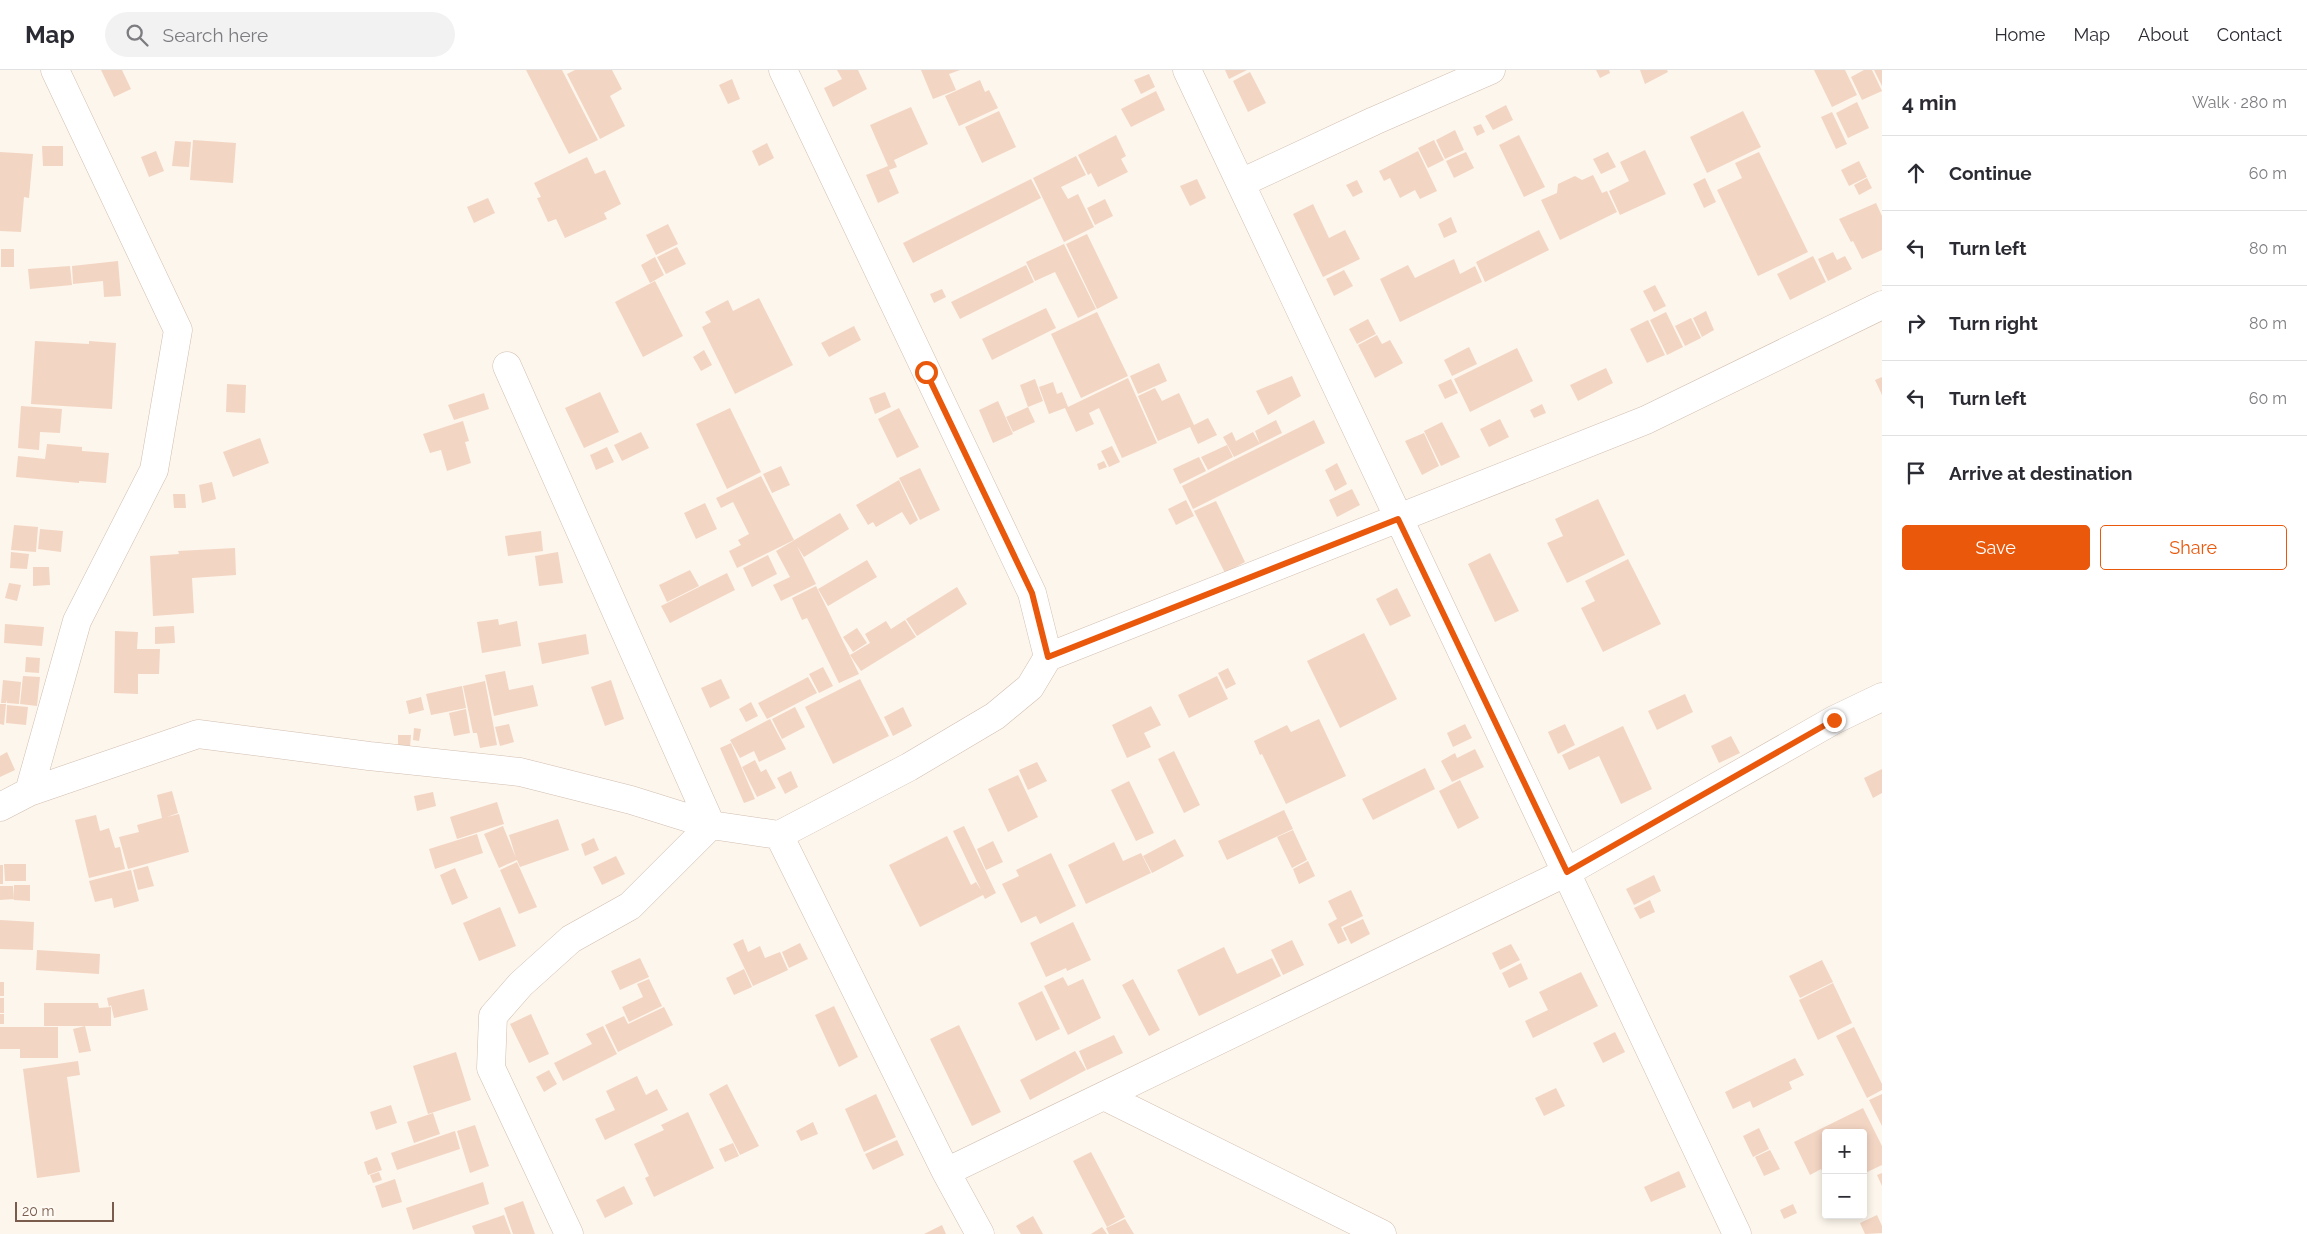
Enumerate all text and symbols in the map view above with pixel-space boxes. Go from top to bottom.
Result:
search box [105,12,455,57]
text: Map [25,20,75,49]
icon: search [123,21,151,49]
text: Search here [163,24,268,46]
text: Home [1994,24,2045,45]
text: Map [2073,24,2110,45]
text: About [2138,24,2189,45]
text: Contact [2217,24,2282,45]
text: 4 min [1902,90,1957,115]
text: Walk · 280 m [2192,93,2287,112]
icon: ahead [1902,159,1930,187]
text: Continue [1949,162,2032,184]
text: 60 m [2249,164,2287,183]
icon: left [1902,234,1930,262]
text: Turn left [1949,237,2026,259]
text: 80 m [2249,239,2287,258]
icon: right [1902,309,1930,337]
text: Turn right [1949,312,2038,334]
text: 80 m [2249,314,2287,333]
route start [915,361,938,384]
icon: left [1902,384,1930,412]
text: Turn left [1949,387,2026,409]
text: 60 m [2249,389,2287,408]
icon: arrive [1902,459,1930,487]
text: Arrive at destination [1949,462,2133,484]
button: Save [1902,525,2090,570]
button: Share [2100,525,2287,570]
route end [1823,709,1846,732]
map controls [1822,1129,1867,1219]
button: + [1822,1129,1867,1174]
button: − [1822,1174,1867,1219]
scale bar [15,1199,114,1222]
text: 20 m [22,1203,54,1219]

